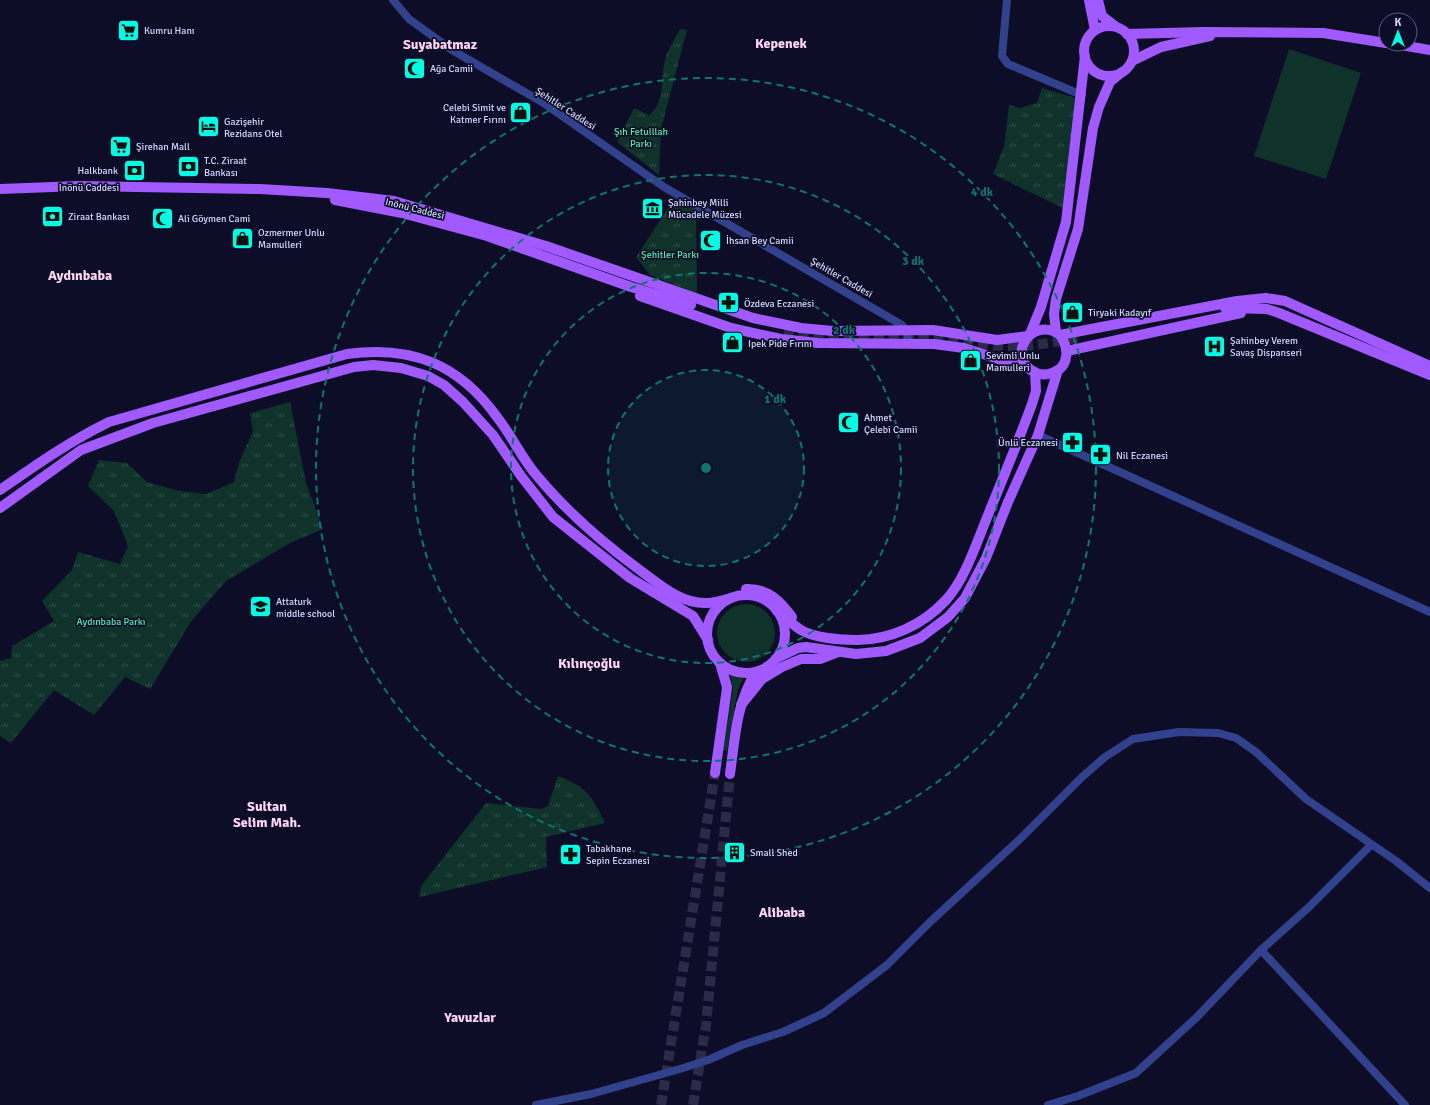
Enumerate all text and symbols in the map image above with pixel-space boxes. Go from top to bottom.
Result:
north arrow [1378,12,1418,52]
text: K [1395,16,1402,29]
supermarket icon: Kumru Hanı [116,17,142,43]
place label: Kumru Hanı [144,25,195,37]
district label: Kepenek [755,35,808,52]
district label: Suyabatmaz [403,36,477,53]
mosque icon: Ağa Camii [401,55,427,81]
place label: Ağa Camii [430,63,473,75]
street label: Şehitler Caddesi [533,85,598,133]
shop icon: Celebi Simit ve Katmer Fırını [508,100,534,126]
place label: Celebi Simit ve Katmer Fırını [443,102,506,126]
hotel icon: Gazişehir Rezidans Otel [196,114,222,140]
place label: Gazişehir Rezidans Otel [224,116,282,140]
park label: Şıh Fetulllah Parkı [614,126,668,150]
supermarket icon: Şirehan Mall [108,133,134,159]
place label: Şirehan Mall [136,141,190,153]
bank icon: T.C. Ziraat Bankası [176,153,202,179]
place label: T.C. Ziraat Bankası [204,155,247,179]
bank icon: Halkbank [121,157,147,183]
place label: Halkbank [77,165,118,177]
street label: Inönü Caddesi [59,182,119,194]
text: 4 dk [971,185,994,200]
museum icon: Şahinbey Milli Mücadele Müzesi [639,195,665,221]
street label: Inönü Caddesi [384,196,446,222]
place label: Şahinbey Milli Mücadele Müzesi [668,197,742,221]
bank icon: Ziraat Bankası [40,203,66,229]
mosque icon: Ali Göymen Cami [150,205,176,231]
place label: Ziraat Bankası [68,211,129,223]
place label: Ali Göymen Cami [178,213,250,225]
shop icon: Ozmermer Unlu Mamulleri [230,225,256,251]
place label: Ozmermer Unlu Mamulleri [258,227,325,251]
mosque icon: İhsan Bey Camii [698,227,724,253]
place label: İhsan Bey Camii [726,235,794,247]
park label: Şehitler Parkı [641,249,699,261]
text: 3 dk [902,254,925,269]
street label: Şehitler Caddesi [808,255,875,300]
district label: Aydınbaba [48,267,112,284]
pharmacy icon: Özdeva Eczanesi [716,290,742,316]
place label: Özdeva Eczanesi [744,298,814,310]
shop icon: Tiryaki Kadayıf [1060,299,1086,325]
place label: Tiryaki Kadayıf [1088,307,1152,319]
text: 2 dk [833,323,856,338]
shop icon: Ipek Pide Fırını [720,330,746,356]
hospital icon: Şahinbey Verem Savaş Dispanseri [1201,333,1227,359]
place label: Şahinbey Verem Savaş Dispanseri [1230,335,1302,359]
place label: Ipek Pide Fırını [748,338,812,350]
shop icon: Sevimli Unlu Mamulleri [958,348,984,374]
place label: Sevimli Unlu Mamulleri [986,350,1040,374]
text: 1 dk [764,392,787,407]
mosque icon: Ahmet Çelebi Camii [836,410,862,436]
place label: Ahmet Çelebi Camii [864,412,917,436]
pharmacy icon: Ünlü Eczanesi [1060,429,1086,455]
place label: Ünlü Eczanesi [998,437,1058,449]
pharmacy icon: Nil Eczanesi [1087,442,1113,468]
place label: Nil Eczanesi [1116,450,1168,462]
centre of rings [699,461,713,475]
school or university icon: Attaturk middle school [248,594,274,620]
place label: Attaturk middle school [276,596,335,620]
park label: Aydınbaba Parkı [77,616,145,628]
district label: Kılınçoğlu [558,655,620,672]
district label: Sultan Selim Mah. [233,798,301,831]
building icon: Small Shed [721,839,747,865]
pharmacy icon: Tabakhane Sepin Eczanesi [558,841,584,867]
place label: Tabakhane Sepin Eczanesi [586,843,650,867]
place label: Small Shed [750,847,798,859]
district label: Alibaba [759,904,805,921]
district label: Yavuzlar [443,1009,496,1026]

